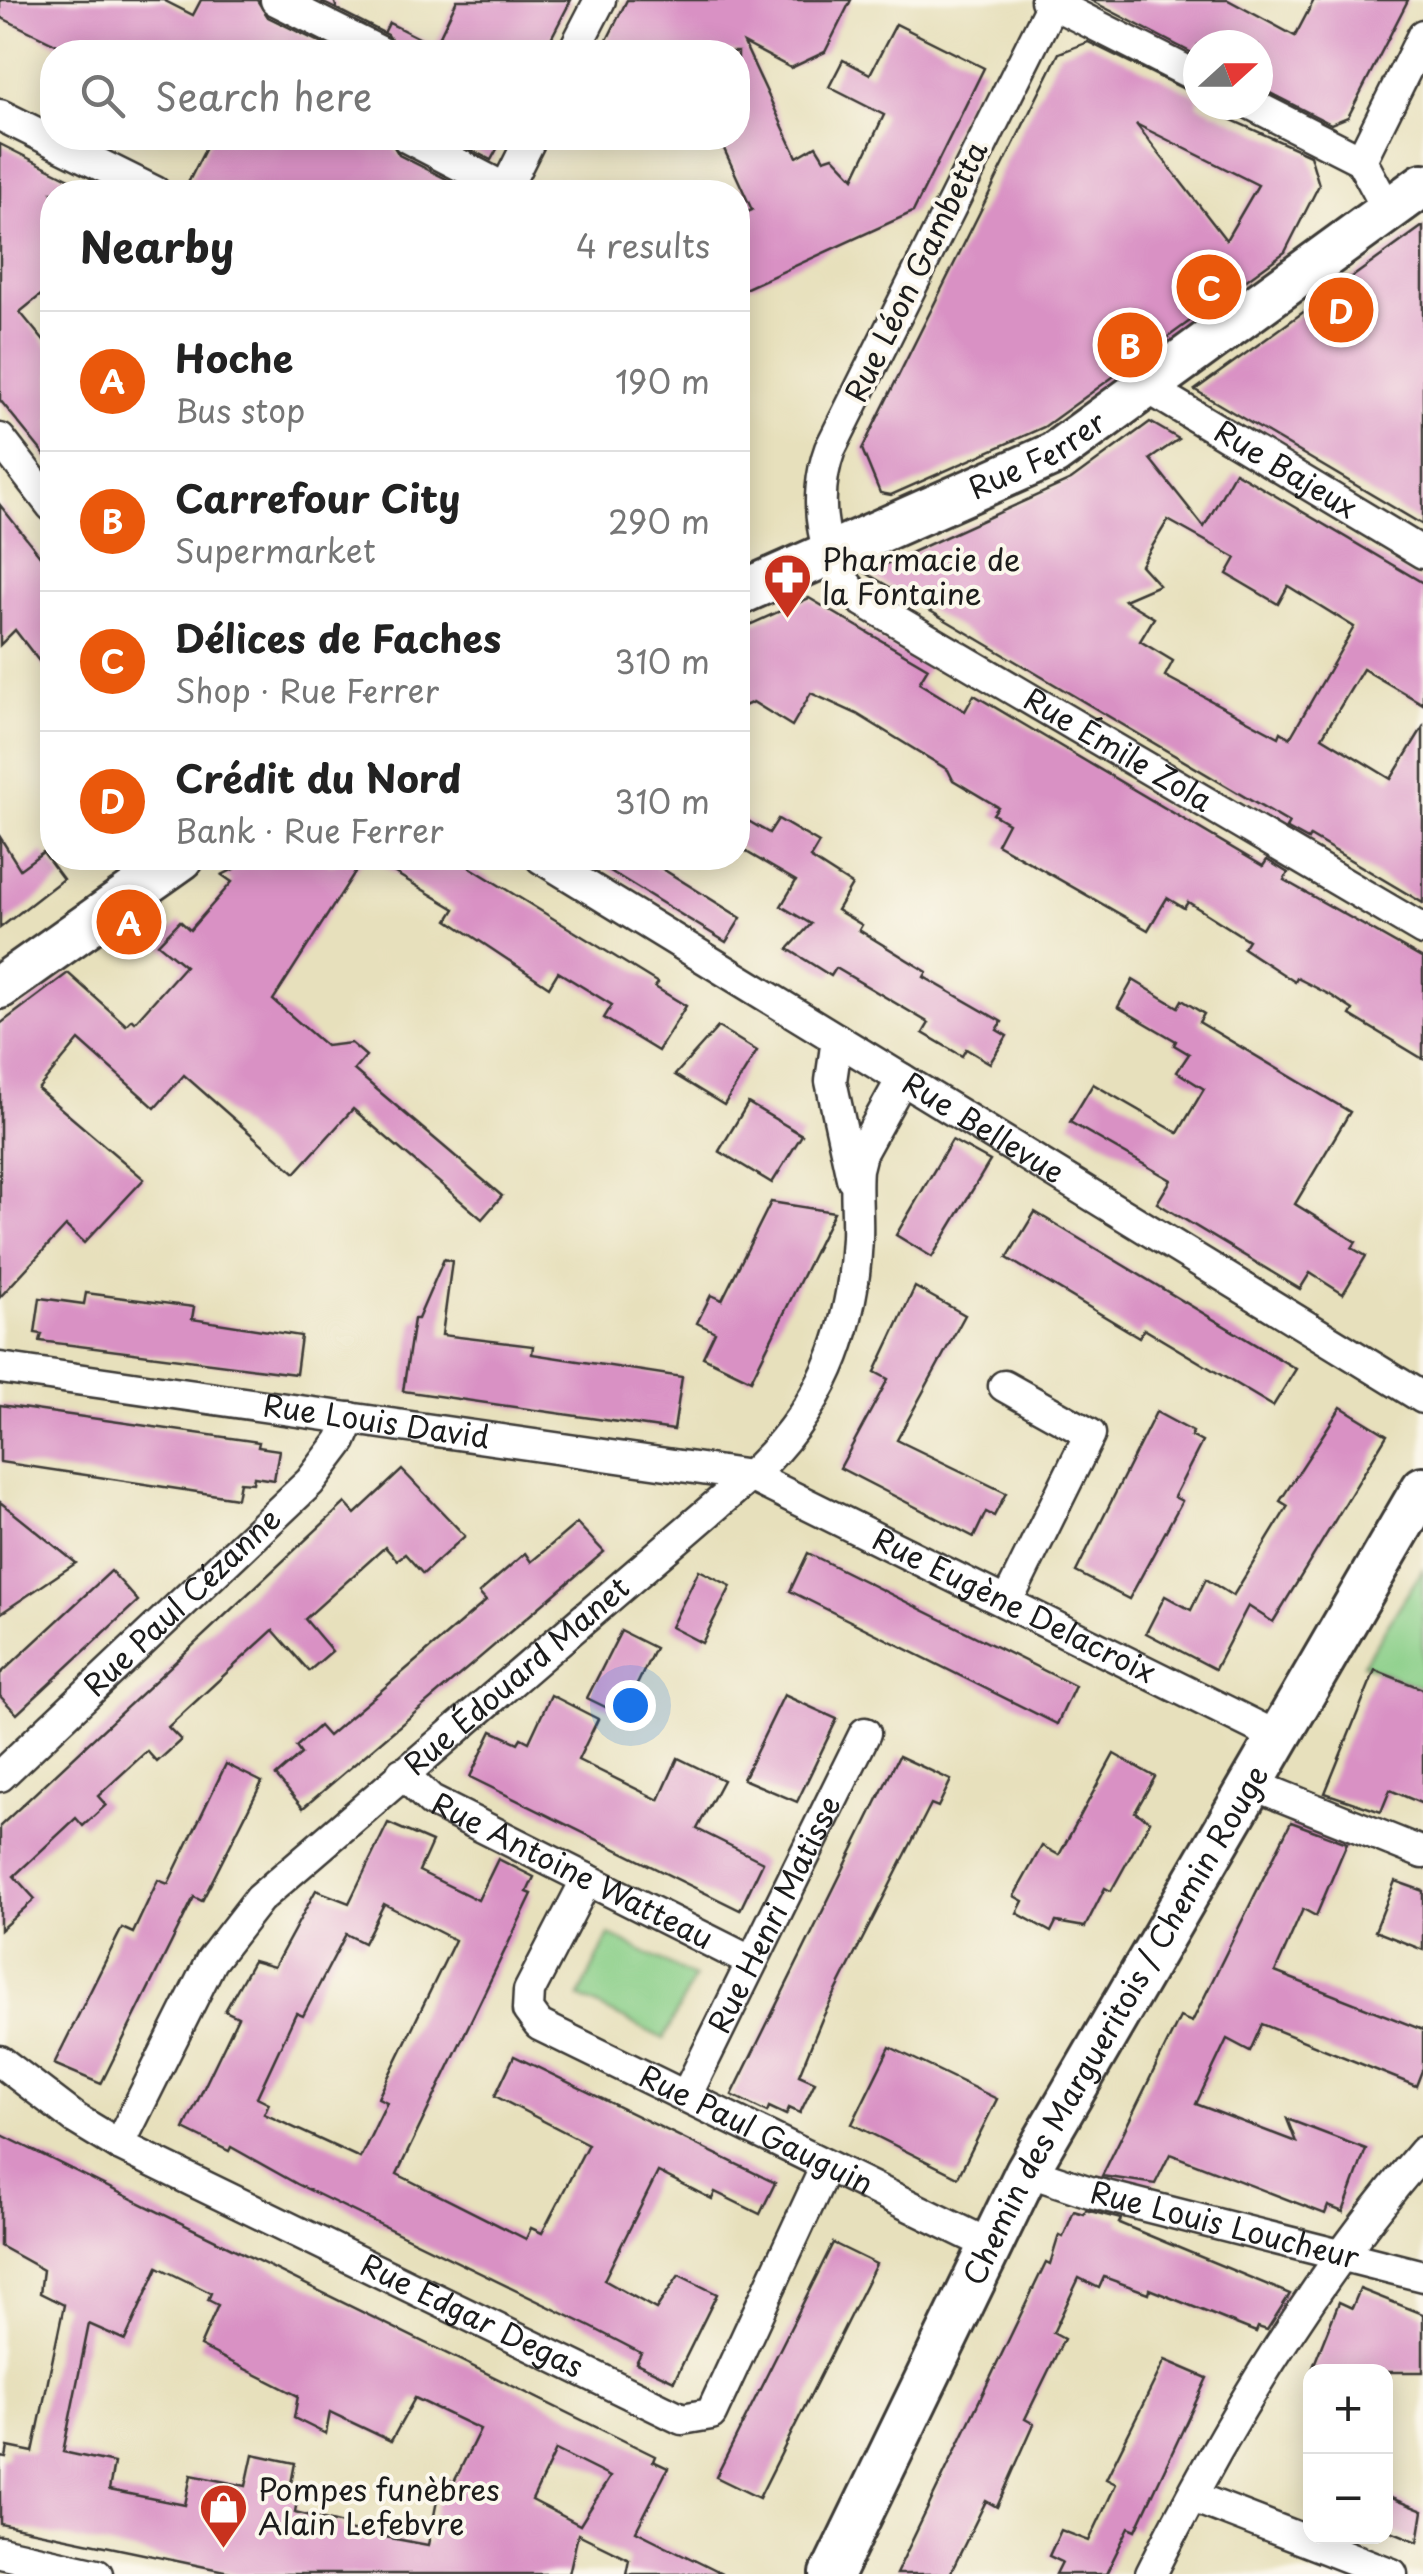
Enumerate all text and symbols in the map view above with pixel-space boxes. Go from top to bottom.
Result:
north arrow [1183,30,1273,120]
search box [40,40,750,150]
text: Search here [155,67,372,124]
icon: search [75,68,130,123]
street label: Rue Léon Gambetta [832,133,998,409]
text: Nearby [80,214,234,277]
text: 4 results [576,221,710,269]
pin: C [1176,250,1242,324]
pin: D [1308,272,1374,348]
pin: B [1098,308,1162,382]
text: Hoche [175,329,293,386]
text: A [100,357,125,405]
text: 190 m [615,357,710,405]
text: Bus stop [175,386,305,434]
street label: Rue Ferrer [961,399,1114,509]
street label: Rue Bajeux [1207,408,1366,528]
text: Carrefour City [175,469,460,526]
text: B [102,497,123,545]
text: 290 m [608,497,710,545]
text: Supermarket [175,526,376,574]
place label: Pharmacie de la Fontaine [822,536,1020,615]
pharmacy icon: Pharmacie de la Fontaine [761,552,813,620]
text: Délices de Faches [175,609,501,666]
text: C [100,637,125,685]
text: 310 m [614,637,710,685]
text: Shop · Rue Ferrer [175,666,439,714]
street label: Rue Émile Zola [1016,675,1221,821]
text: Crédit du Nord [175,749,461,806]
text: D [100,777,125,825]
text: 310 m [614,777,710,825]
text: Bank · Rue Ferrer [175,806,443,854]
pin: A [96,884,162,960]
street label: Rue Bellevue [895,1060,1074,1193]
street label: Rue Louis David [260,1381,493,1458]
street label: Rue Paul Cézanne [72,1496,290,1706]
street label: Rue Eugène Delacroix [866,1515,1164,1693]
street label: Rue Édouard Manet [393,1564,638,1785]
your location [605,1680,656,1731]
street label: Chemin des Margueritois / Chemin Rouge [950,1756,1278,2292]
street label: Rue Antoine Watteau [425,1780,722,1959]
street label: Rue Henri Matisse [695,1787,851,2040]
street label: Rue Paul Gauguin [632,2052,881,2205]
street label: Rue Louis Loucheur [1086,2168,1364,2279]
street label: Rue Edgar Degas [354,2241,592,2388]
map controls [1303,2364,1393,2544]
button: + [1303,2364,1393,2454]
button: − [1303,2454,1393,2544]
place label: Pompes funèbres Alain Lefebvre [258,2466,500,2545]
shop icon: Pompes funèbres Alain Lefebvre [197,2482,249,2550]

